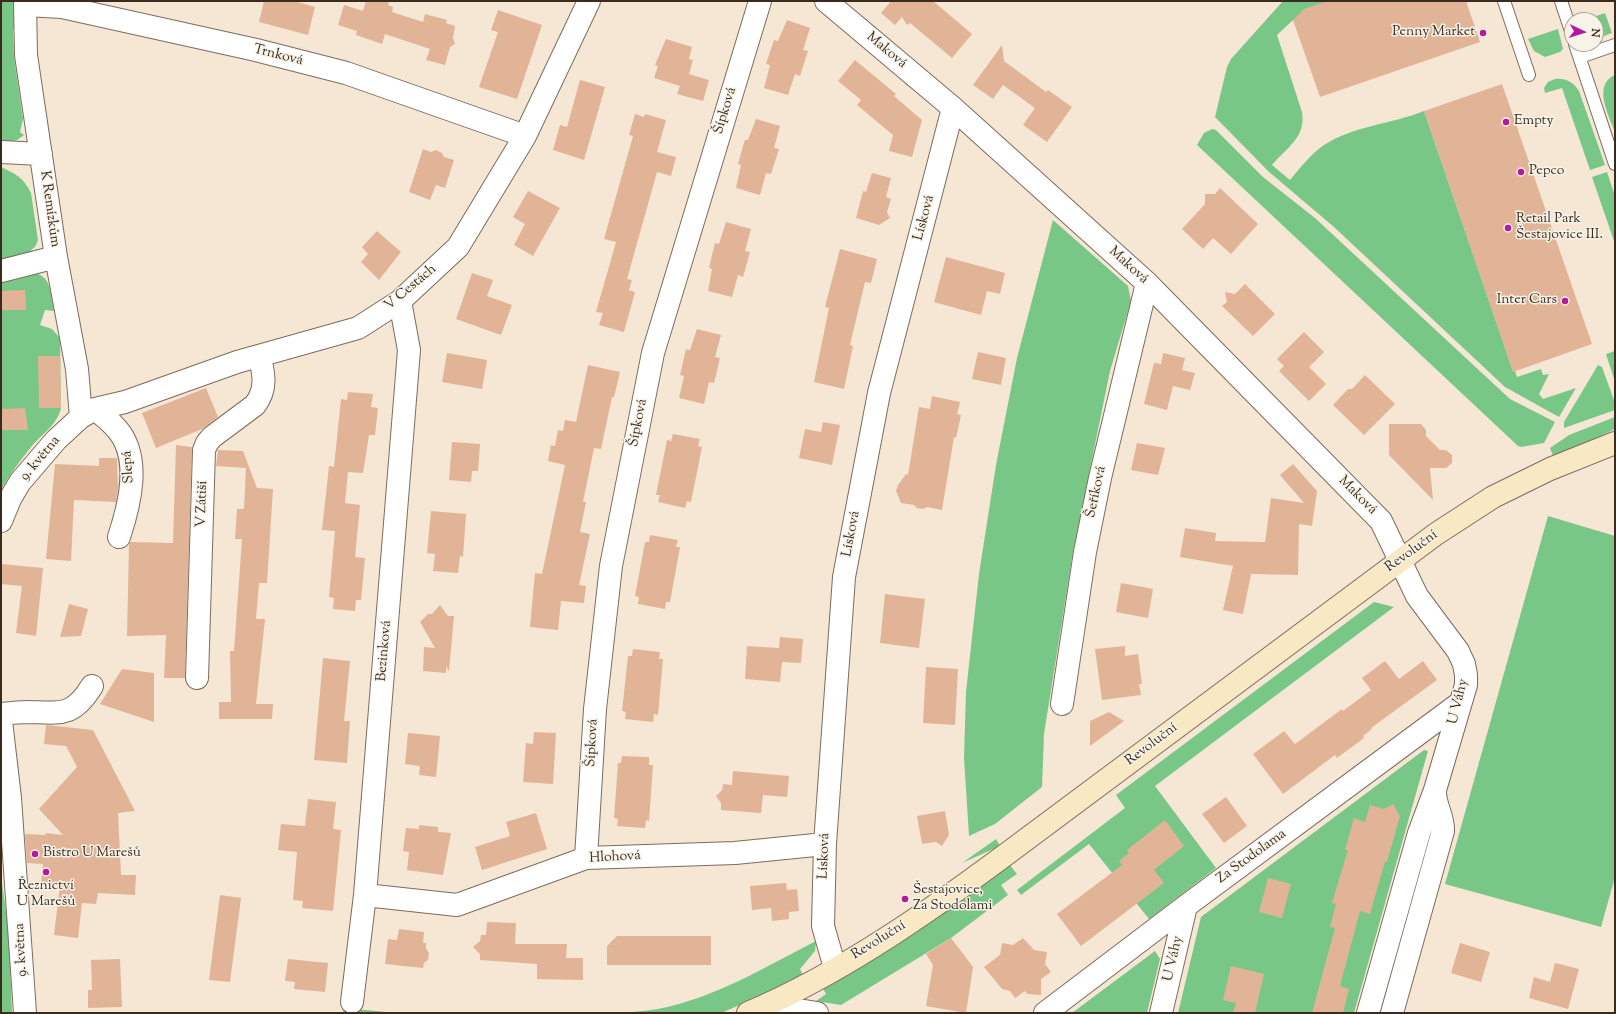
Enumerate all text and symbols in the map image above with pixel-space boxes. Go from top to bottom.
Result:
north arrow [1564,12,1604,52]
place label: Penny Market [1392,25,1475,41]
marker: Penny Market [1478,28,1488,38]
text: N [1587,28,1603,38]
street label: Maková [862,29,910,73]
street label: Trnková [251,42,305,70]
street label: Šípková [711,85,741,137]
place label: Empty [1514,114,1553,130]
marker: Empty [1501,117,1511,127]
place label: Pepco [1529,164,1564,180]
marker: Pepco [1516,167,1526,177]
street label: K Remízkům [35,170,63,248]
street label: Lísková [911,193,939,243]
place label: Retail Park Šestajovice III. [1516,212,1603,244]
marker: Retail Park Šestajovice III. [1503,223,1513,233]
street label: Maková [1105,244,1151,288]
street label: V Cestách [382,261,440,315]
place label: Inter Cars [1497,293,1557,309]
marker: Inter Cars [1560,296,1570,306]
street label: Šípková [626,398,652,448]
street label: 9. května [17,433,65,485]
street label: Slepá [119,450,139,484]
street label: Šeříková [1083,465,1111,519]
street label: Maková [1334,473,1380,519]
street label: V Zátiší [194,480,212,528]
street label: Lísková [839,510,865,558]
street label: Revoluční [1382,527,1442,577]
street label: Bezinková [374,620,396,682]
street label: U Váhy [1445,677,1473,727]
street label: Šípková [583,718,603,768]
street label: Revoluční [1123,720,1181,770]
street label: Za Stodolama [1214,826,1290,888]
street label: Lísková [816,833,834,879]
place label: Bistro U Marešů [43,846,141,862]
street label: Hlohová [589,848,641,868]
marker: Bistro U Marešů [30,849,40,859]
marker: Řeznictví U Marešů [41,867,51,877]
place label: Řeznictví U Marešů [17,879,75,912]
place label: Šestajovice, Za Stodolami [913,883,992,916]
marker: Šestajovice, Za Stodolami [900,894,910,904]
street label: Revoluční [849,918,909,964]
street label: 9. května [12,923,32,977]
street label: U Váhy [1161,935,1187,983]

